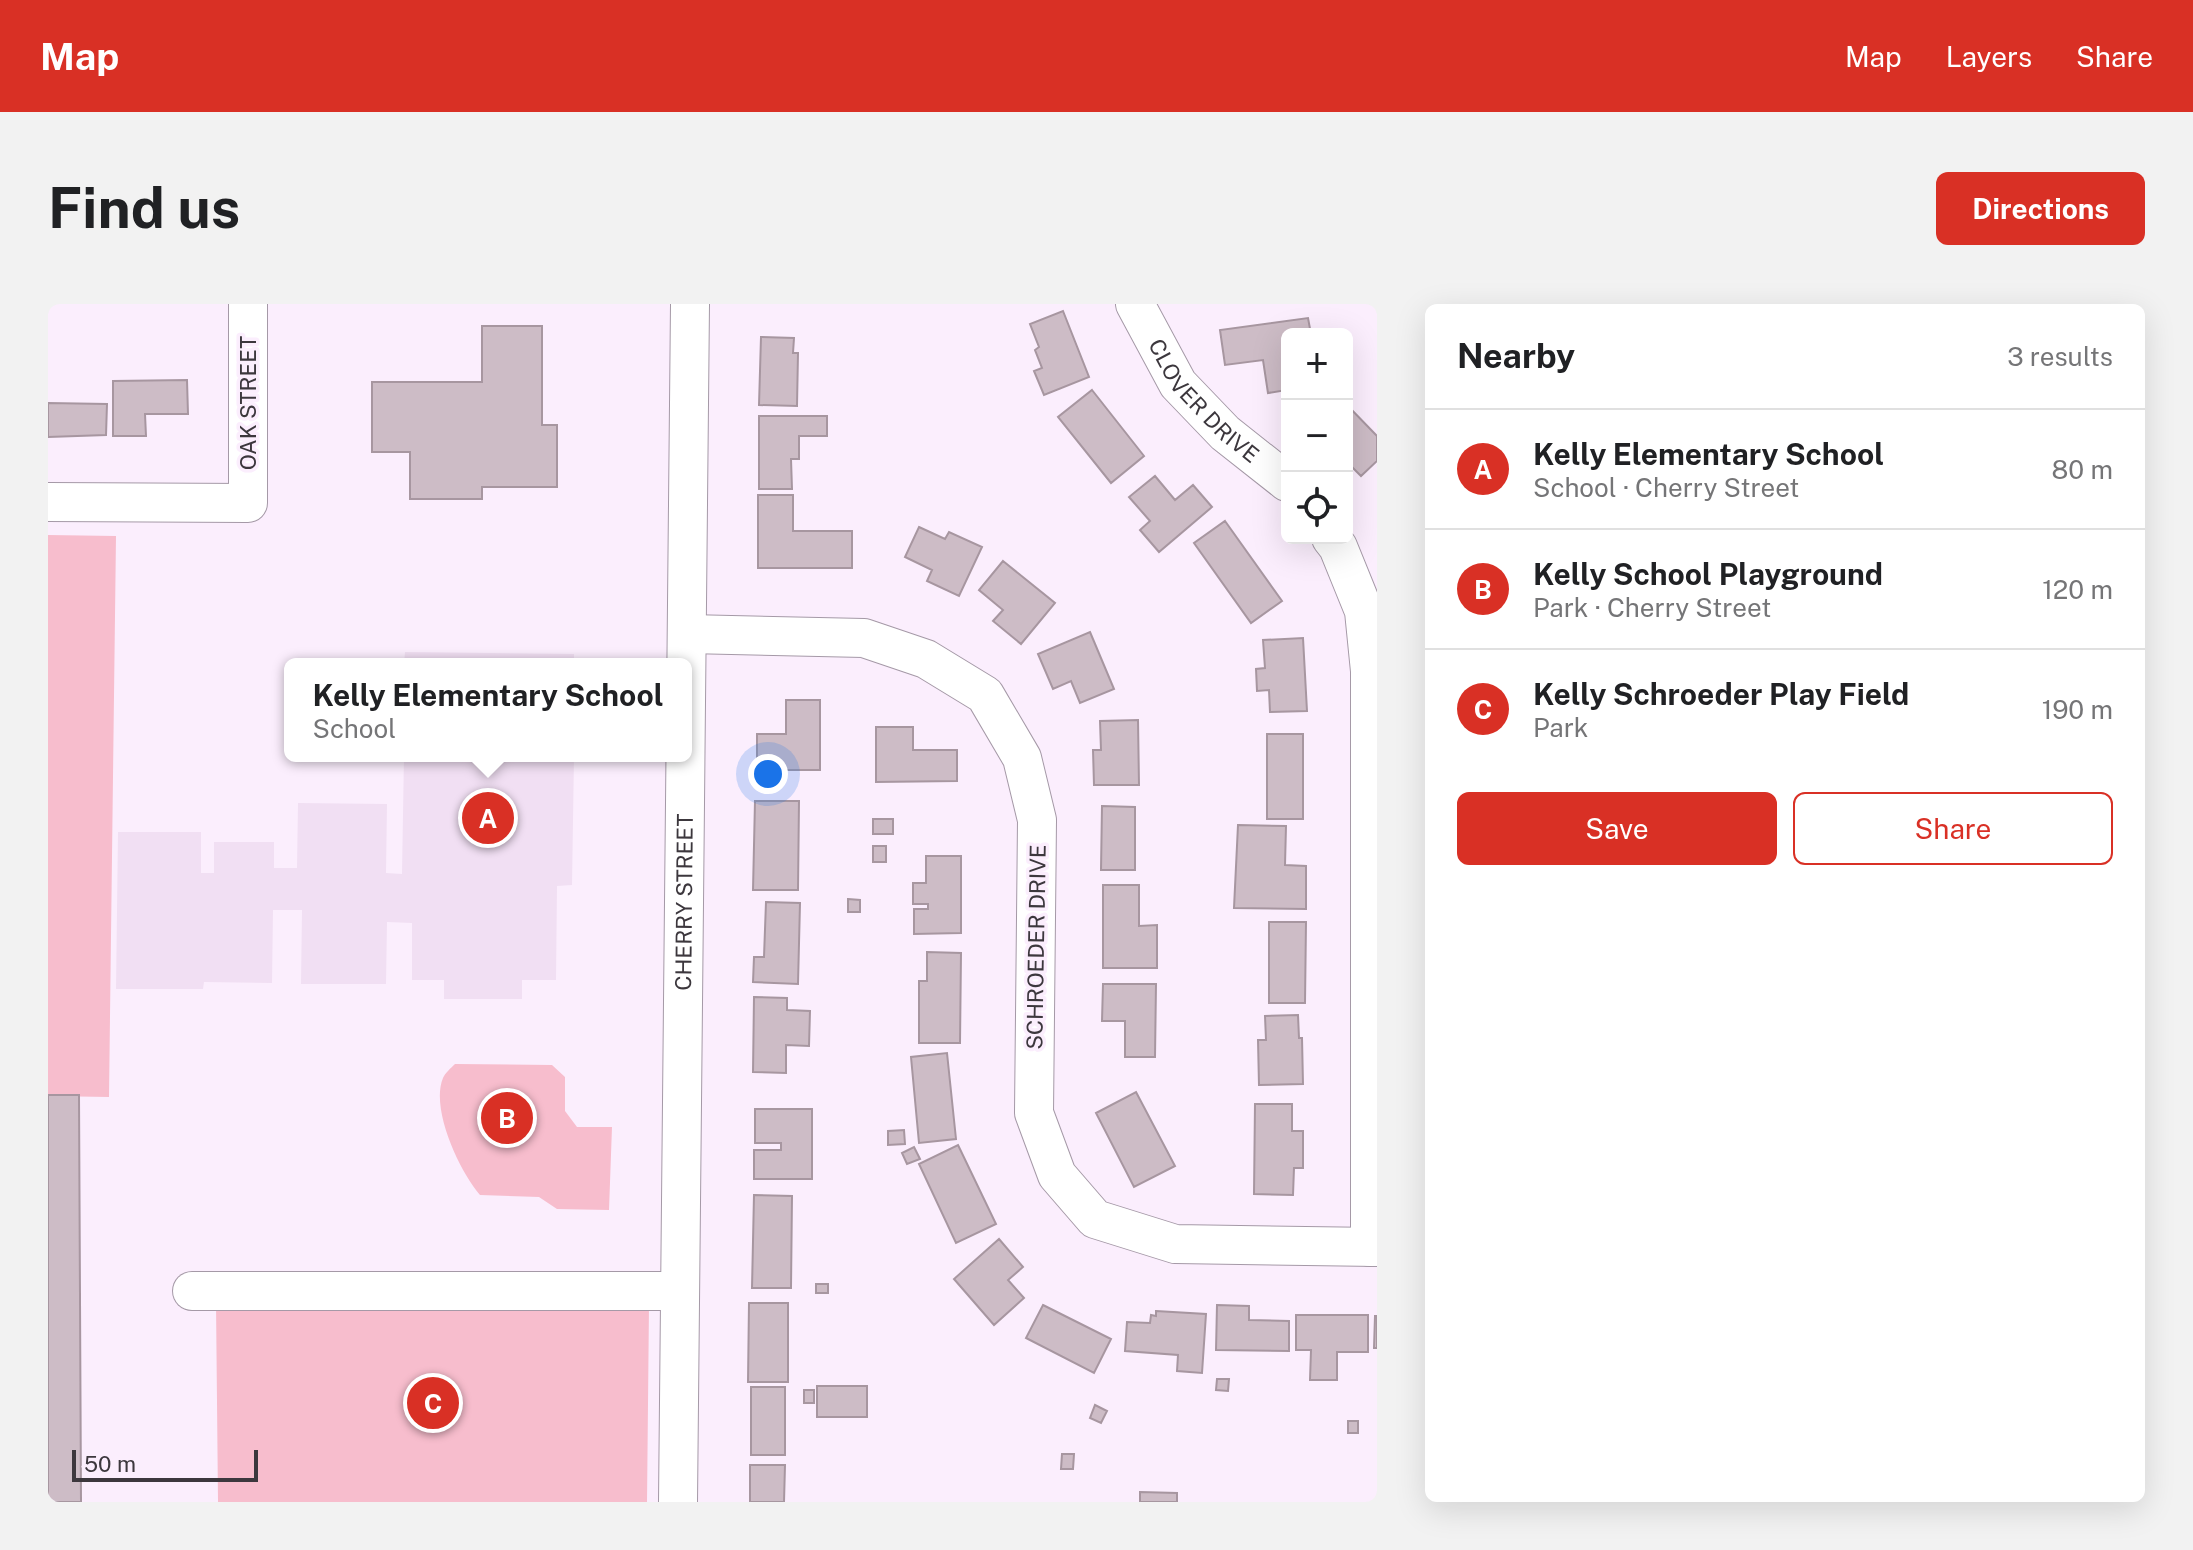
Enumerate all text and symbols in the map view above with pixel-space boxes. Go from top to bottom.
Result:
text: Map [40,34,119,79]
text: Map [1845,40,1902,73]
text: Layers [1946,40,2032,73]
text: Share [2076,40,2153,73]
button: Directions [1936,172,2145,245]
text: Find us [48,175,240,241]
map controls [1281,328,1353,544]
button: + [1281,328,1353,400]
street label: CLOVER DRIVE [1143,334,1264,468]
street label: OAK STREET [235,336,261,470]
text: Nearby [1457,336,1575,376]
text: 3 results [2007,341,2113,372]
button: − [1281,400,1353,472]
text: Kelly Elementary School [1533,436,1884,472]
text: A [1474,454,1492,485]
text: 80 m [2052,454,2113,485]
button: locate [1281,472,1353,544]
text: School · Cherry Street [1533,472,1799,503]
text: Kelly School Playground [1533,556,1883,592]
text: B [1474,574,1492,605]
text: 120 m [2042,574,2113,605]
text: Park · Cherry Street [1533,592,1771,623]
popup [284,658,692,762]
text: Kelly Schroeder Play Field [1533,676,1909,712]
text: Kelly Elementary School [312,677,664,713]
text: C [1474,694,1492,725]
text: 190 m [2042,694,2113,725]
text: Park [1533,712,1588,743]
text: School [312,713,396,744]
your location [748,754,788,794]
pin: A [462,788,514,848]
button: Save [1457,792,1777,865]
button: Share [1793,792,2113,865]
street label: CHERRY STREET [670,813,698,991]
street label: SCHROEDER DRIVE [1021,844,1051,1050]
pin: B [481,1088,533,1148]
pin: C [407,1373,459,1433]
scale bar [72,1446,258,1482]
text: 50 m [84,1451,136,1477]

